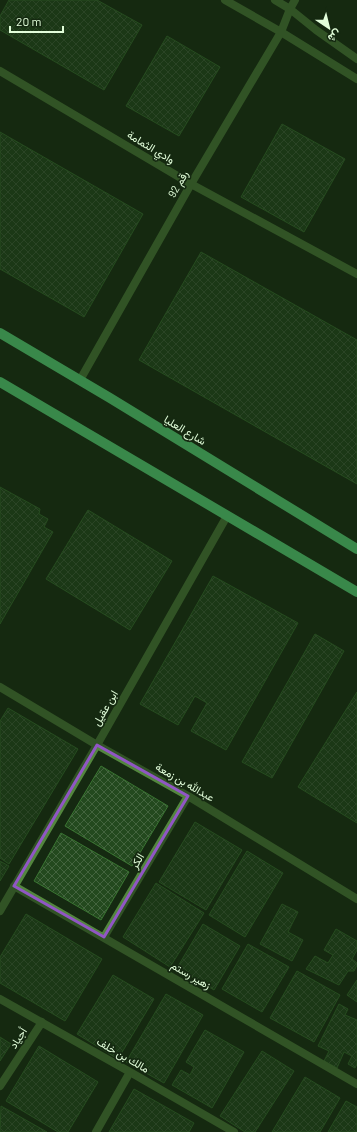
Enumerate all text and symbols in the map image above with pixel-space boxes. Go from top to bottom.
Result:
scale bar [10,8,63,34]
north arrow [309,8,349,48]
text: 20 m [16,14,42,28]
text: ش [325,27,344,46]
street label: وادي الثمامة [123,127,177,169]
street label: رقم 92 [165,168,192,200]
street label: شارع العليا [161,412,209,449]
street label: ابن عقيل [89,688,121,728]
street label: عبدالله بن زمعة [153,760,217,805]
street label: الكر [126,851,147,872]
street label: زهير رستم [168,958,214,993]
street label: أجياد [6,1025,30,1051]
street label: مالك بن خلف [94,1034,152,1076]

